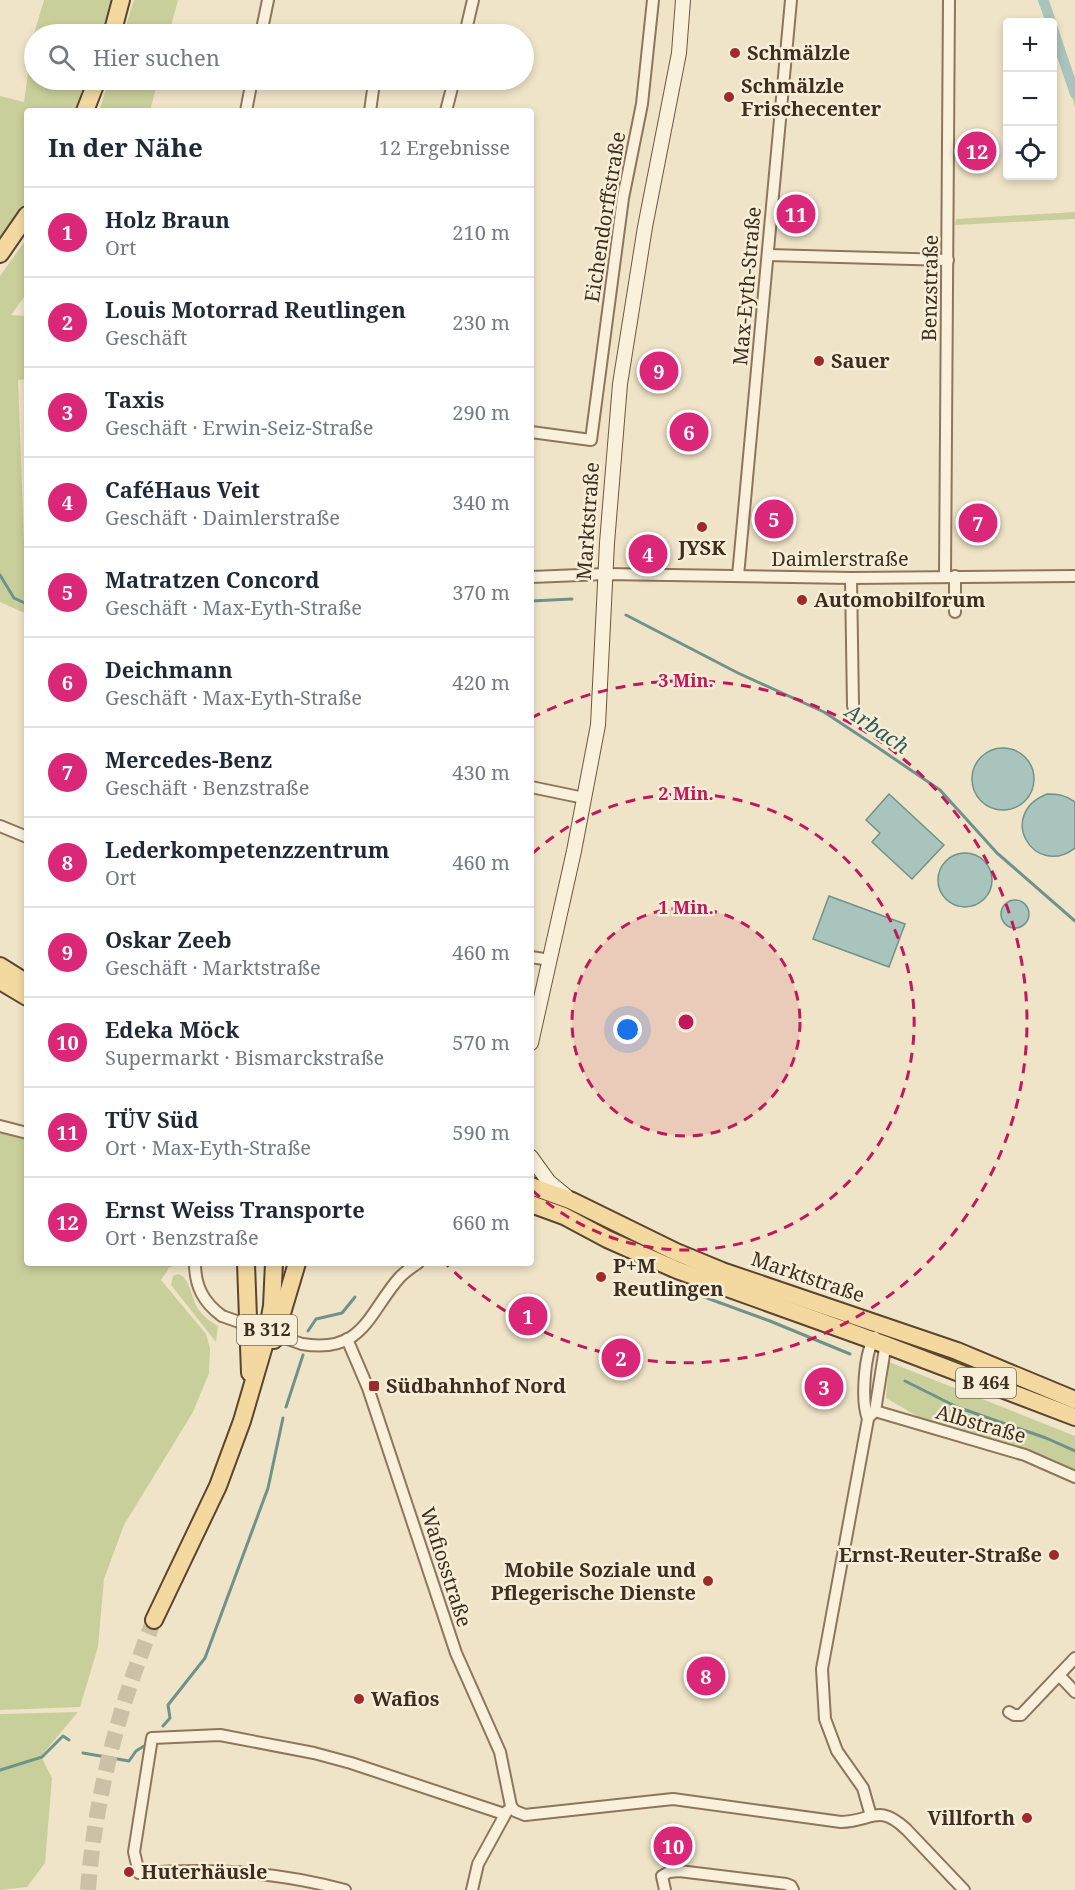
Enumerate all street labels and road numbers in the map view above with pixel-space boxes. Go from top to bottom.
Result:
street label: Eichendorffstraße [578,130,631,304]
street label: Max-Eyth-Straße [726,205,767,366]
street label: Benzstraße [915,234,944,342]
street label: Marktstraße [570,461,605,581]
street label: Daimlerstraße [771,545,909,572]
street label: Marktstraße [748,1245,868,1309]
road number: B 312 [237,1315,297,1345]
road number: B 464 [956,1368,1016,1398]
street label: Albstraße [933,1398,1029,1449]
street label: Wafiosstraße [414,1503,479,1630]

